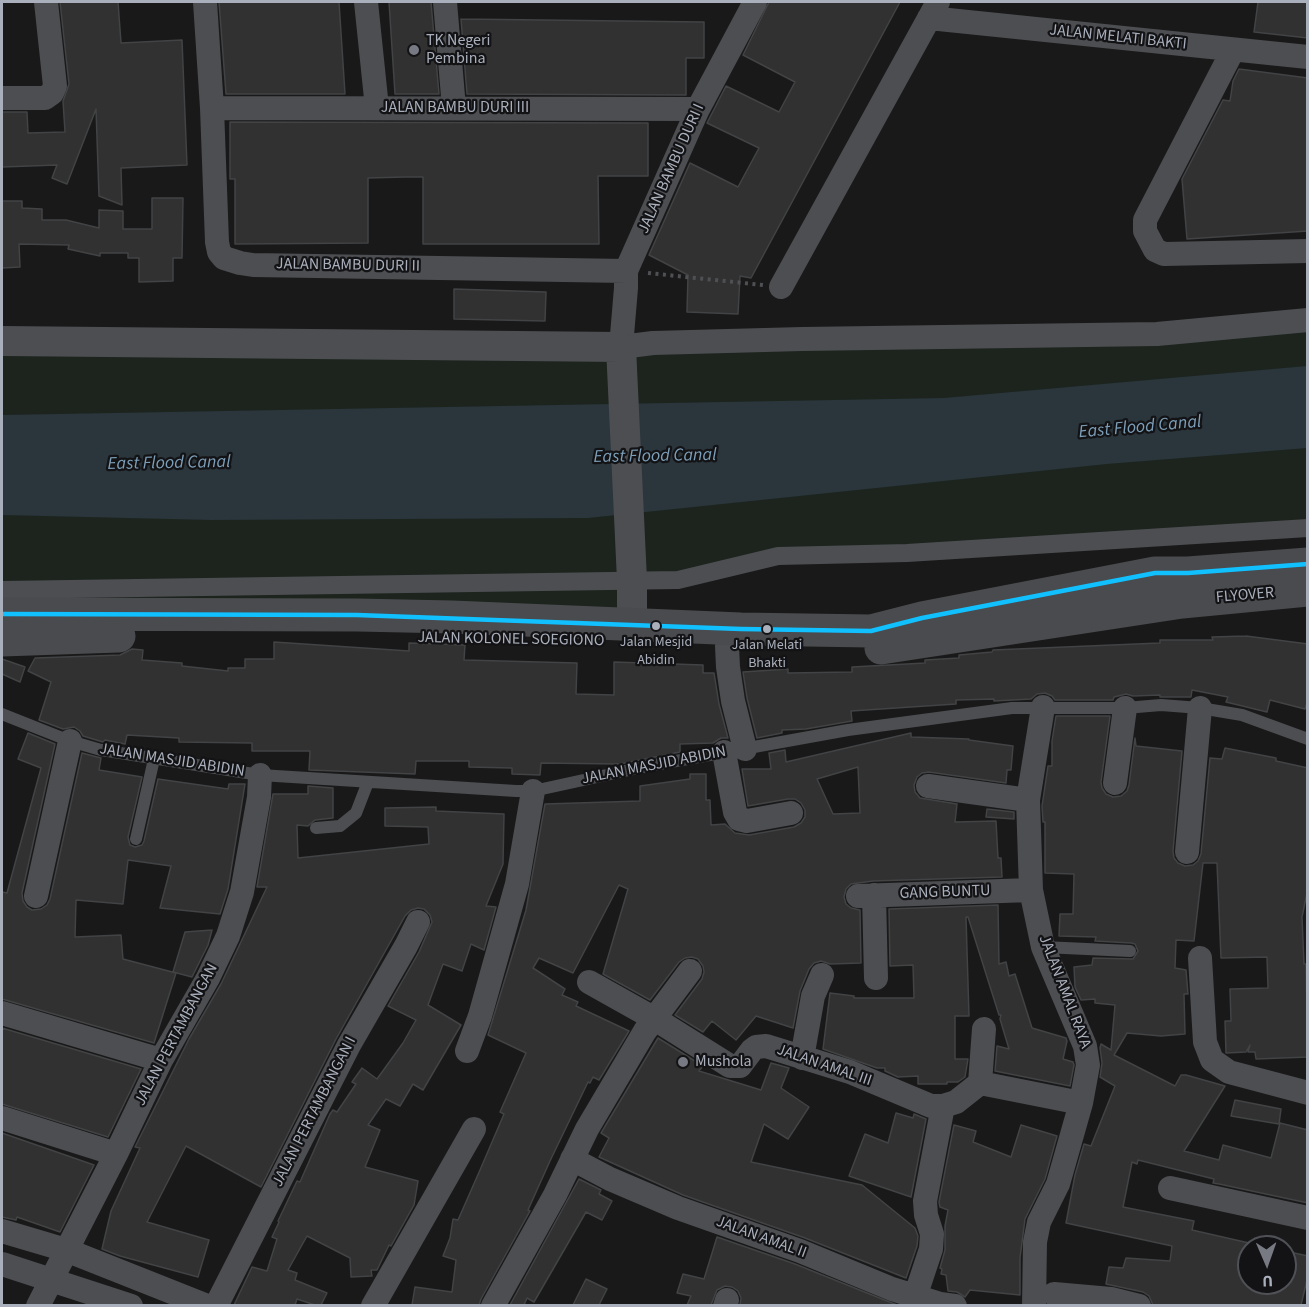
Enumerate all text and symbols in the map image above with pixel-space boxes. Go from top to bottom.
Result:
street label: JALAN MELATI BAKTI [1048,21,1188,55]
place label: TK Negeri Pembina [426,31,490,69]
marker: TK Negeri Pembina [407,43,421,57]
street label: JALAN BAMBU DURI III [381,98,529,118]
street label: JALAN BAMBU DURI I [635,101,709,237]
street label: JALAN BAMBU DURI II [276,255,420,277]
water label: East Flood Canal [1078,412,1202,444]
water label: East Flood Canal [593,445,717,469]
water label: East Flood Canal [107,452,231,476]
street label: FLYOVER [1215,584,1275,608]
marker: Jalan Mesjid Abidin [650,620,662,632]
marker: Jalan Melati Bhakti [761,623,773,635]
street label: JALAN KOLONEL SOEGIONO [417,629,605,651]
place label: Jalan Mesjid Abidin [620,635,692,668]
place label: Jalan Melati Bhakti [732,638,802,670]
street label: JALAN MASJID ABIDIN [98,740,246,782]
street label: JALAN MASJID ABIDIN [580,743,728,789]
street label: GANG BUNTU [899,882,991,904]
street label: JALAN AMAL RAYA [1034,933,1094,1051]
street label: JALAN PERTAMBANGAN [131,961,223,1109]
street label: JALAN PERTAMBANGAN I [269,1034,361,1190]
street label: JALAN AMAL III [774,1041,874,1091]
place label: Mushola [695,1052,752,1072]
marker: Mushola [676,1055,690,1069]
street label: JALAN AMAL II [713,1213,809,1263]
north arrow [1237,1235,1297,1295]
text: U [1262,1270,1273,1292]

